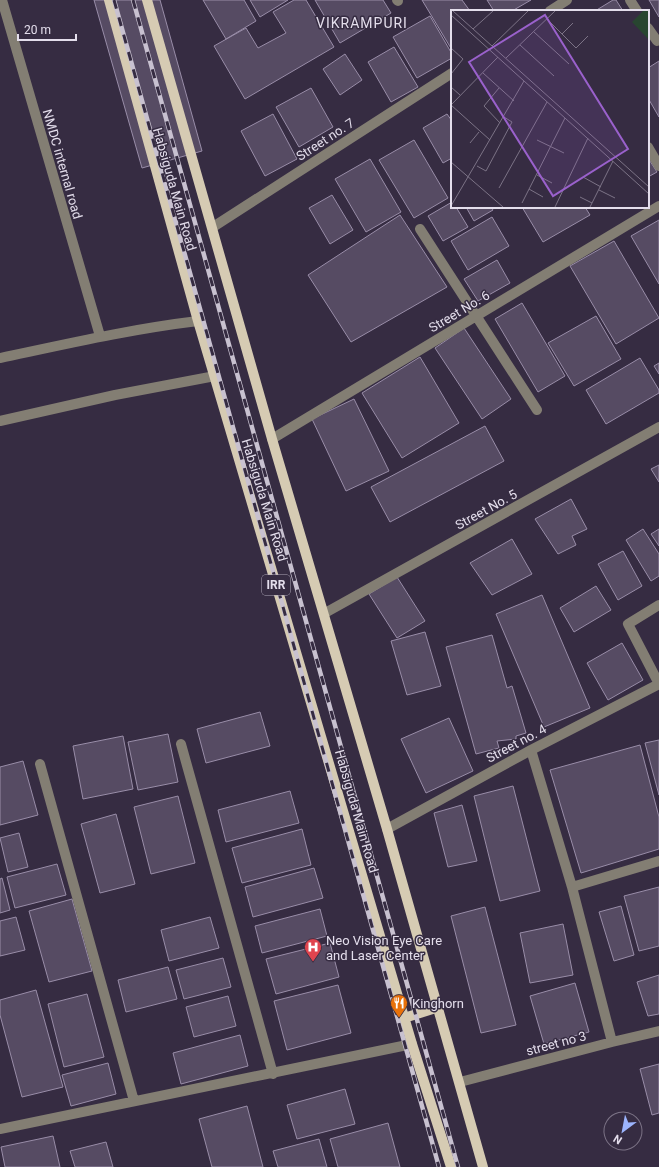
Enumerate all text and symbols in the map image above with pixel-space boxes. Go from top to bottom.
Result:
inset map [451,10,649,208]
district label: VIKRAMPURI [316,15,408,31]
scale bar [18,16,76,42]
text: 20 m [24,23,51,37]
street label: NMDC internal road [40,108,85,221]
street label: Street no. 7 [293,115,357,164]
street label: Habsiguda Main Road [150,126,199,252]
street label: Street No. 6 [426,287,492,335]
street label: Habsiguda Main Road [239,437,290,563]
street label: Street No. 5 [453,486,520,533]
road number: IRR [262,575,290,595]
street label: Street no. 4 [484,721,550,766]
street label: Habsiguda Main Road [332,748,381,874]
place label: Neo Vision Eye Care and Laser Center [326,933,442,963]
hospital icon: Neo Vision Eye Care and Laser Center [303,937,323,962]
restaurant icon: Kinghorn [389,993,409,1018]
place label: Kinghorn [412,996,464,1011]
street label: street no 3 [524,1028,588,1059]
north arrow [603,1111,643,1151]
text: N [611,1131,625,1147]

